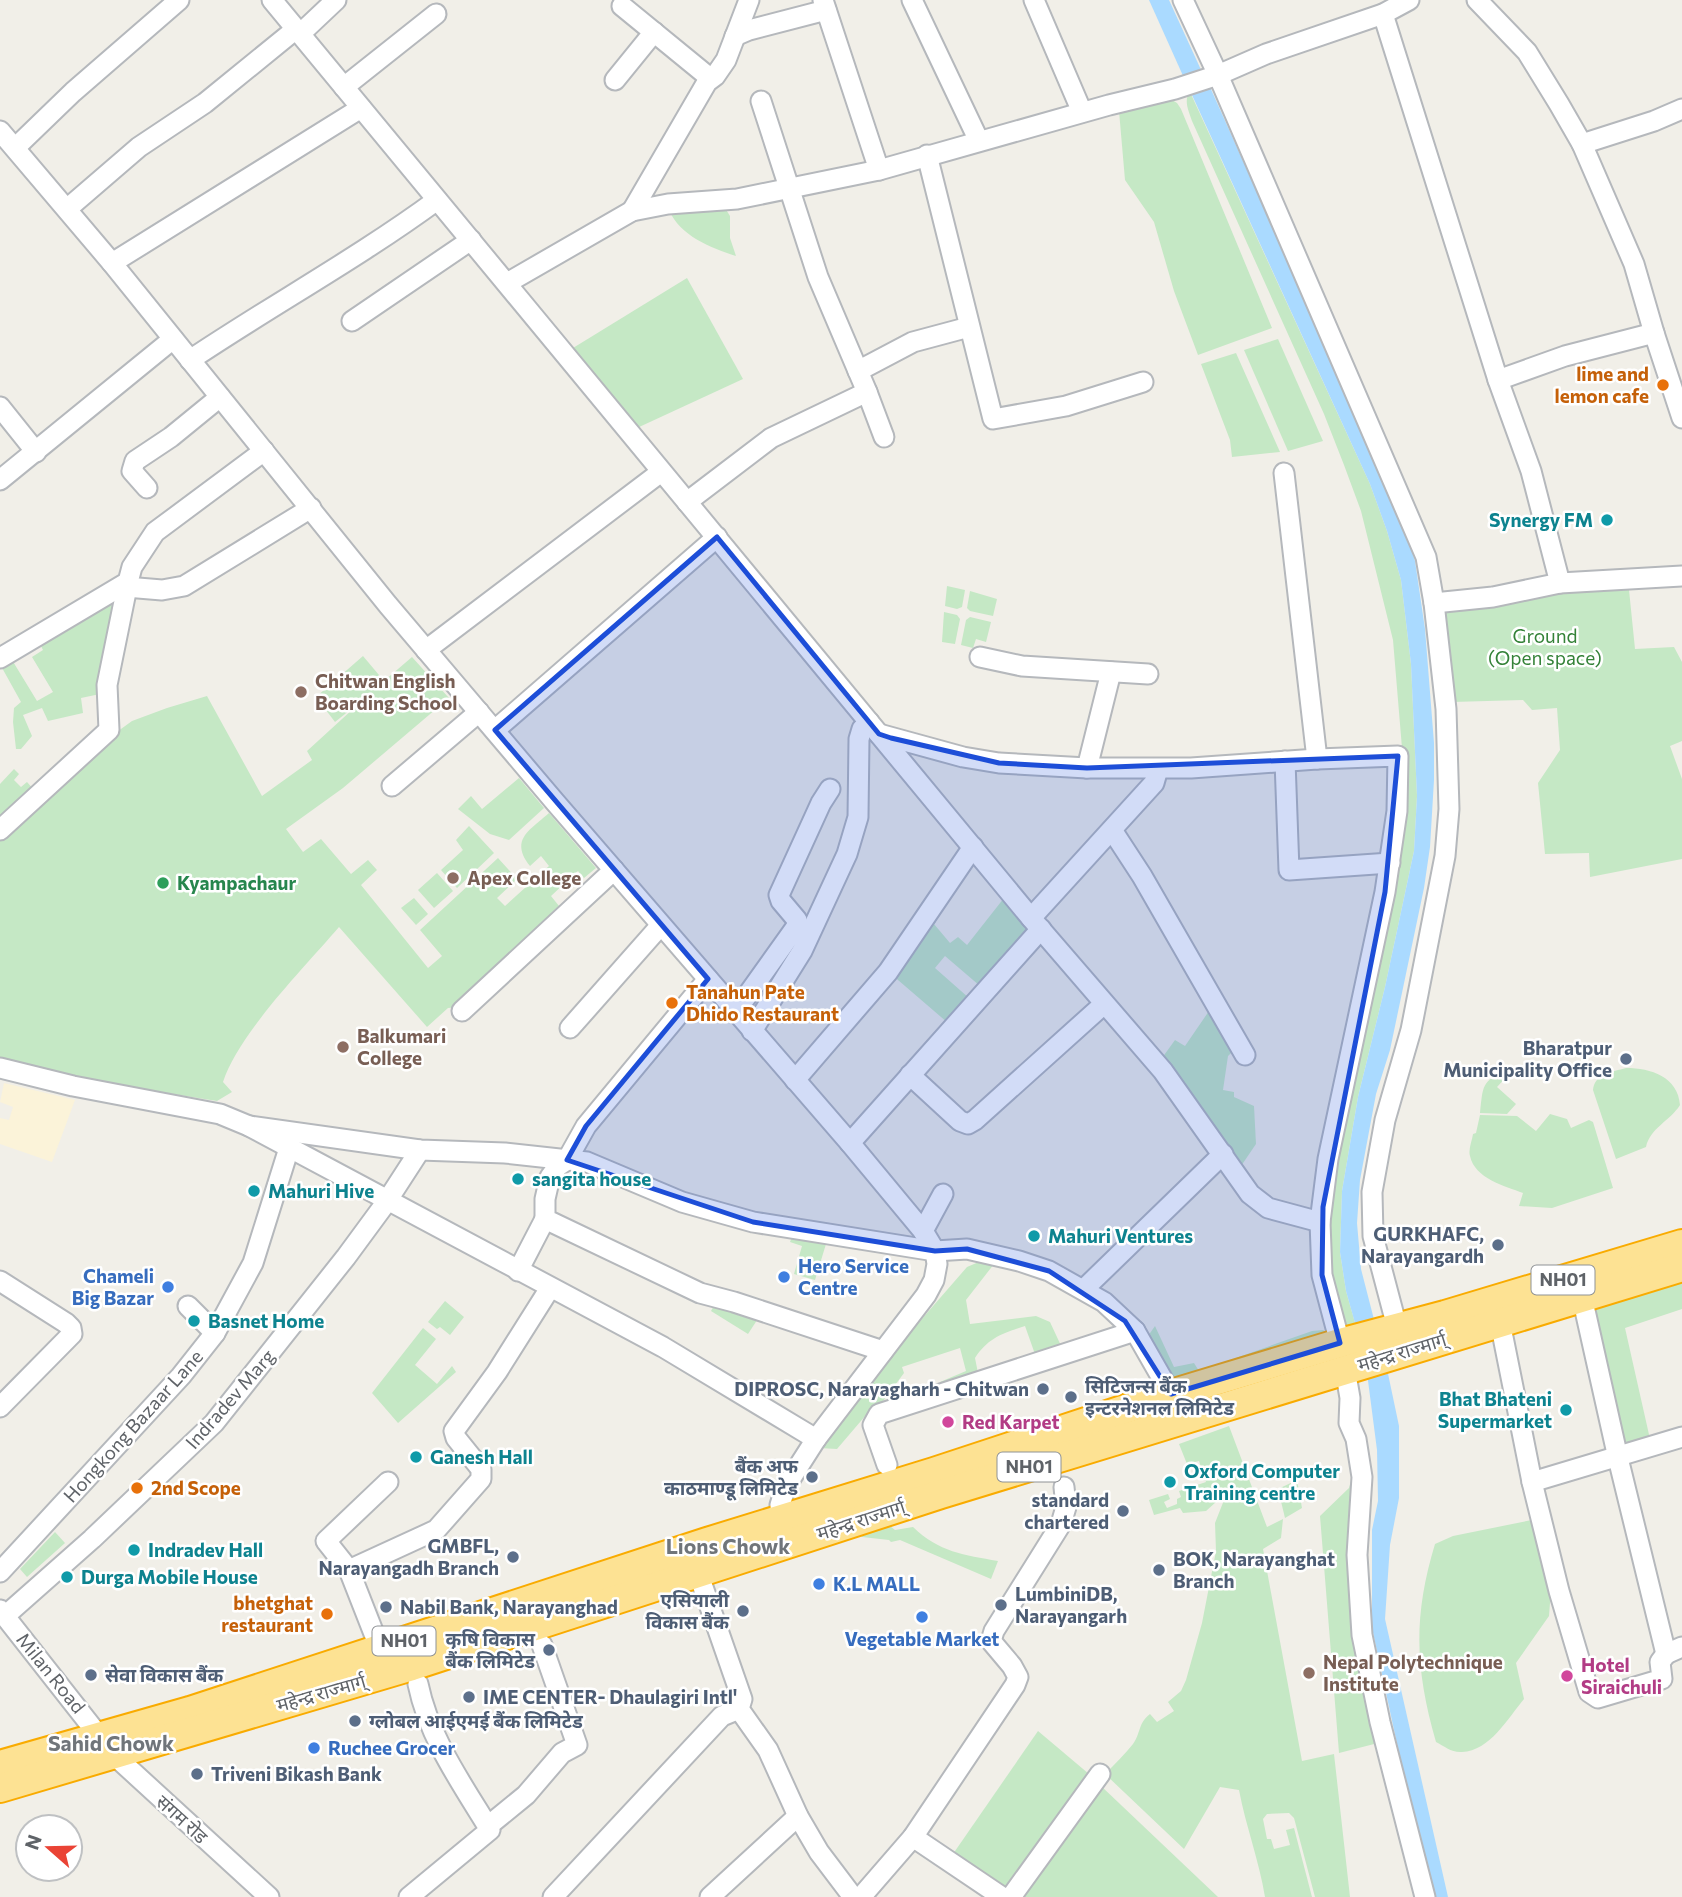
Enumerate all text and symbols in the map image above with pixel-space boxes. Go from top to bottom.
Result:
place label: lime and lemon cafe [1555,362,1649,407]
marker: lime and lemon cafe [1655,377,1671,393]
place label: Synergy FM [1489,508,1593,531]
marker: Synergy FM [1599,512,1615,528]
park label: Ground (Open space) [1488,624,1602,669]
place label: Chitwan English Boarding School [315,669,457,714]
marker: Chitwan English Boarding School [293,684,309,700]
place label: Apex College [467,866,581,889]
marker: Apex College [445,870,461,886]
place label: Kyampachaur [177,871,296,894]
marker: Kyampachaur [155,875,171,891]
place label: Tanahun Pate Dhido Restaurant [686,980,839,1025]
marker: Tanahun Pate Dhido Restaurant [664,995,680,1011]
place label: Balkumari College [357,1024,446,1069]
place label: Bharatpur Municipality Office [1443,1036,1612,1081]
marker: Balkumari College [335,1039,351,1055]
marker: Bharatpur Municipality Office [1618,1051,1634,1067]
place label: sangita house [532,1167,651,1190]
marker: sangita house [510,1171,526,1187]
place label: Mahuri Hive [268,1179,374,1202]
marker: Mahuri Hive [246,1183,262,1199]
place label: GURKHAFC, Narayangardh [1361,1222,1484,1267]
place label: Mahuri Ventures [1048,1224,1193,1247]
marker: Mahuri Ventures [1026,1228,1042,1244]
marker: GURKHAFC, Narayangardh [1490,1237,1506,1253]
place label: Hero Service Centre [798,1254,909,1299]
place label: Chameli Big Bazar [72,1264,154,1309]
road number: NH01 [1532,1266,1594,1294]
marker: Hero Service Centre [776,1269,792,1285]
marker: Chameli Big Bazar [160,1279,176,1295]
place label: Basnet Home [208,1309,324,1332]
marker: Basnet Home [186,1313,202,1329]
street label: महेन्द्र राज्मार्ग् [1355,1326,1452,1377]
street label: Indradev Marg [180,1344,279,1453]
street label: Hongkong Bazaar Lane [58,1345,207,1507]
place label: सिटिजन्स बैंक इन्टरनेशनल लिमिटेड [1085,1374,1235,1419]
place label: DIPROSC, Narayagharh - Chitwan [734,1377,1029,1400]
marker: DIPROSC, Narayagharh - Chitwan [1035,1381,1051,1397]
place label: Bhat Bhateni Supermarket [1438,1387,1552,1432]
marker: सिटिजन्स बैंक इन्टरनेशनल लिमिटेड [1063,1389,1079,1405]
marker: Bhat Bhateni Supermarket [1558,1402,1574,1418]
place label: Red Karpet [962,1410,1060,1433]
marker: Red Karpet [940,1414,956,1430]
place label: Ganesh Hall [430,1445,533,1468]
marker: Ganesh Hall [408,1449,424,1465]
road number: NH01 [998,1452,1060,1482]
place label: बैंक अफ काठमाण्डू लिमिटेड [664,1454,799,1501]
place label: Oxford Computer Training centre [1184,1459,1340,1504]
marker: बैंक अफ काठमाण्डू लिमिटेड [804,1469,820,1485]
marker: Oxford Computer Training centre [1162,1474,1178,1490]
place label: 2nd Scope [151,1476,241,1499]
marker: 2nd Scope [129,1480,145,1496]
place label: standard chartered [1024,1488,1109,1533]
street label: महेन्द्र राज्मार्ग् [814,1494,911,1546]
marker: standard chartered [1115,1503,1131,1519]
district label: Lions Chowk [666,1533,790,1558]
place label: GMBFL, Narayangadh Branch [319,1534,499,1579]
place label: Indradev Hall [148,1538,263,1561]
marker: Indradev Hall [126,1542,142,1558]
place label: BOK, Narayanghat Branch [1173,1547,1335,1592]
marker: GMBFL, Narayangadh Branch [505,1549,521,1565]
marker: BOK, Narayanghat Branch [1151,1562,1167,1578]
place label: Durga Mobile House [81,1565,258,1588]
marker: Durga Mobile House [59,1569,75,1585]
place label: K.L MALL [833,1572,920,1595]
marker: K.L MALL [811,1576,827,1592]
place label: LumbiniDB, Narayangarh [1015,1582,1127,1627]
place label: एसियाली विकास बैंक [645,1588,730,1633]
place label: bhetghat restaurant [221,1591,313,1636]
place label: Nabil Bank, Narayanghad [400,1595,618,1618]
marker: LumbiniDB, Narayangarh [993,1597,1009,1613]
marker: Nabil Bank, Narayanghad [378,1599,394,1615]
marker: एसियाली विकास बैंक [735,1603,751,1619]
marker: bhetghat restaurant [319,1606,335,1622]
marker: Vegetable Market [914,1609,930,1625]
road number: NH01 [372,1626,436,1656]
place label: कृषि विकास बैंक लिमिटेड [445,1627,536,1672]
place label: Vegetable Market [845,1627,999,1650]
street label: Milan Road [12,1628,91,1718]
marker: कृषि विकास बैंक लिमिटेड [541,1642,557,1658]
place label: Nepal Polytechnique Institute [1323,1650,1503,1695]
place label: Hotel Siraichuli [1581,1653,1662,1698]
place label: सेवा विकास बैंक [105,1663,225,1686]
marker: Nepal Polytechnique Institute [1301,1665,1317,1681]
marker: सेवा विकास बैंक [83,1667,99,1683]
street label: महेन्द्र राज्मार्ग् [274,1668,371,1717]
marker: Hotel Siraichuli [1559,1668,1575,1684]
place label: IME CENTER- Dhaulagiri Intl' [483,1685,737,1708]
marker: IME CENTER- Dhaulagiri Intl' [461,1689,477,1705]
place label: ग्लोबल आईएमई बैंक लिमिटेड [369,1709,584,1732]
marker: ग्लोबल आईएमई बैंक लिमिटेड [347,1713,363,1729]
district label: Sahid Chowk [48,1730,174,1755]
place label: Ruchee Grocer [328,1736,456,1759]
marker: Ruchee Grocer [306,1740,322,1756]
place label: Triveni Bikash Bank [211,1762,382,1785]
marker: Triveni Bikash Bank [189,1766,205,1782]
street label: संगम रोड [152,1790,213,1848]
north arrow [14,1813,84,1883]
text: N [19,1831,46,1853]

